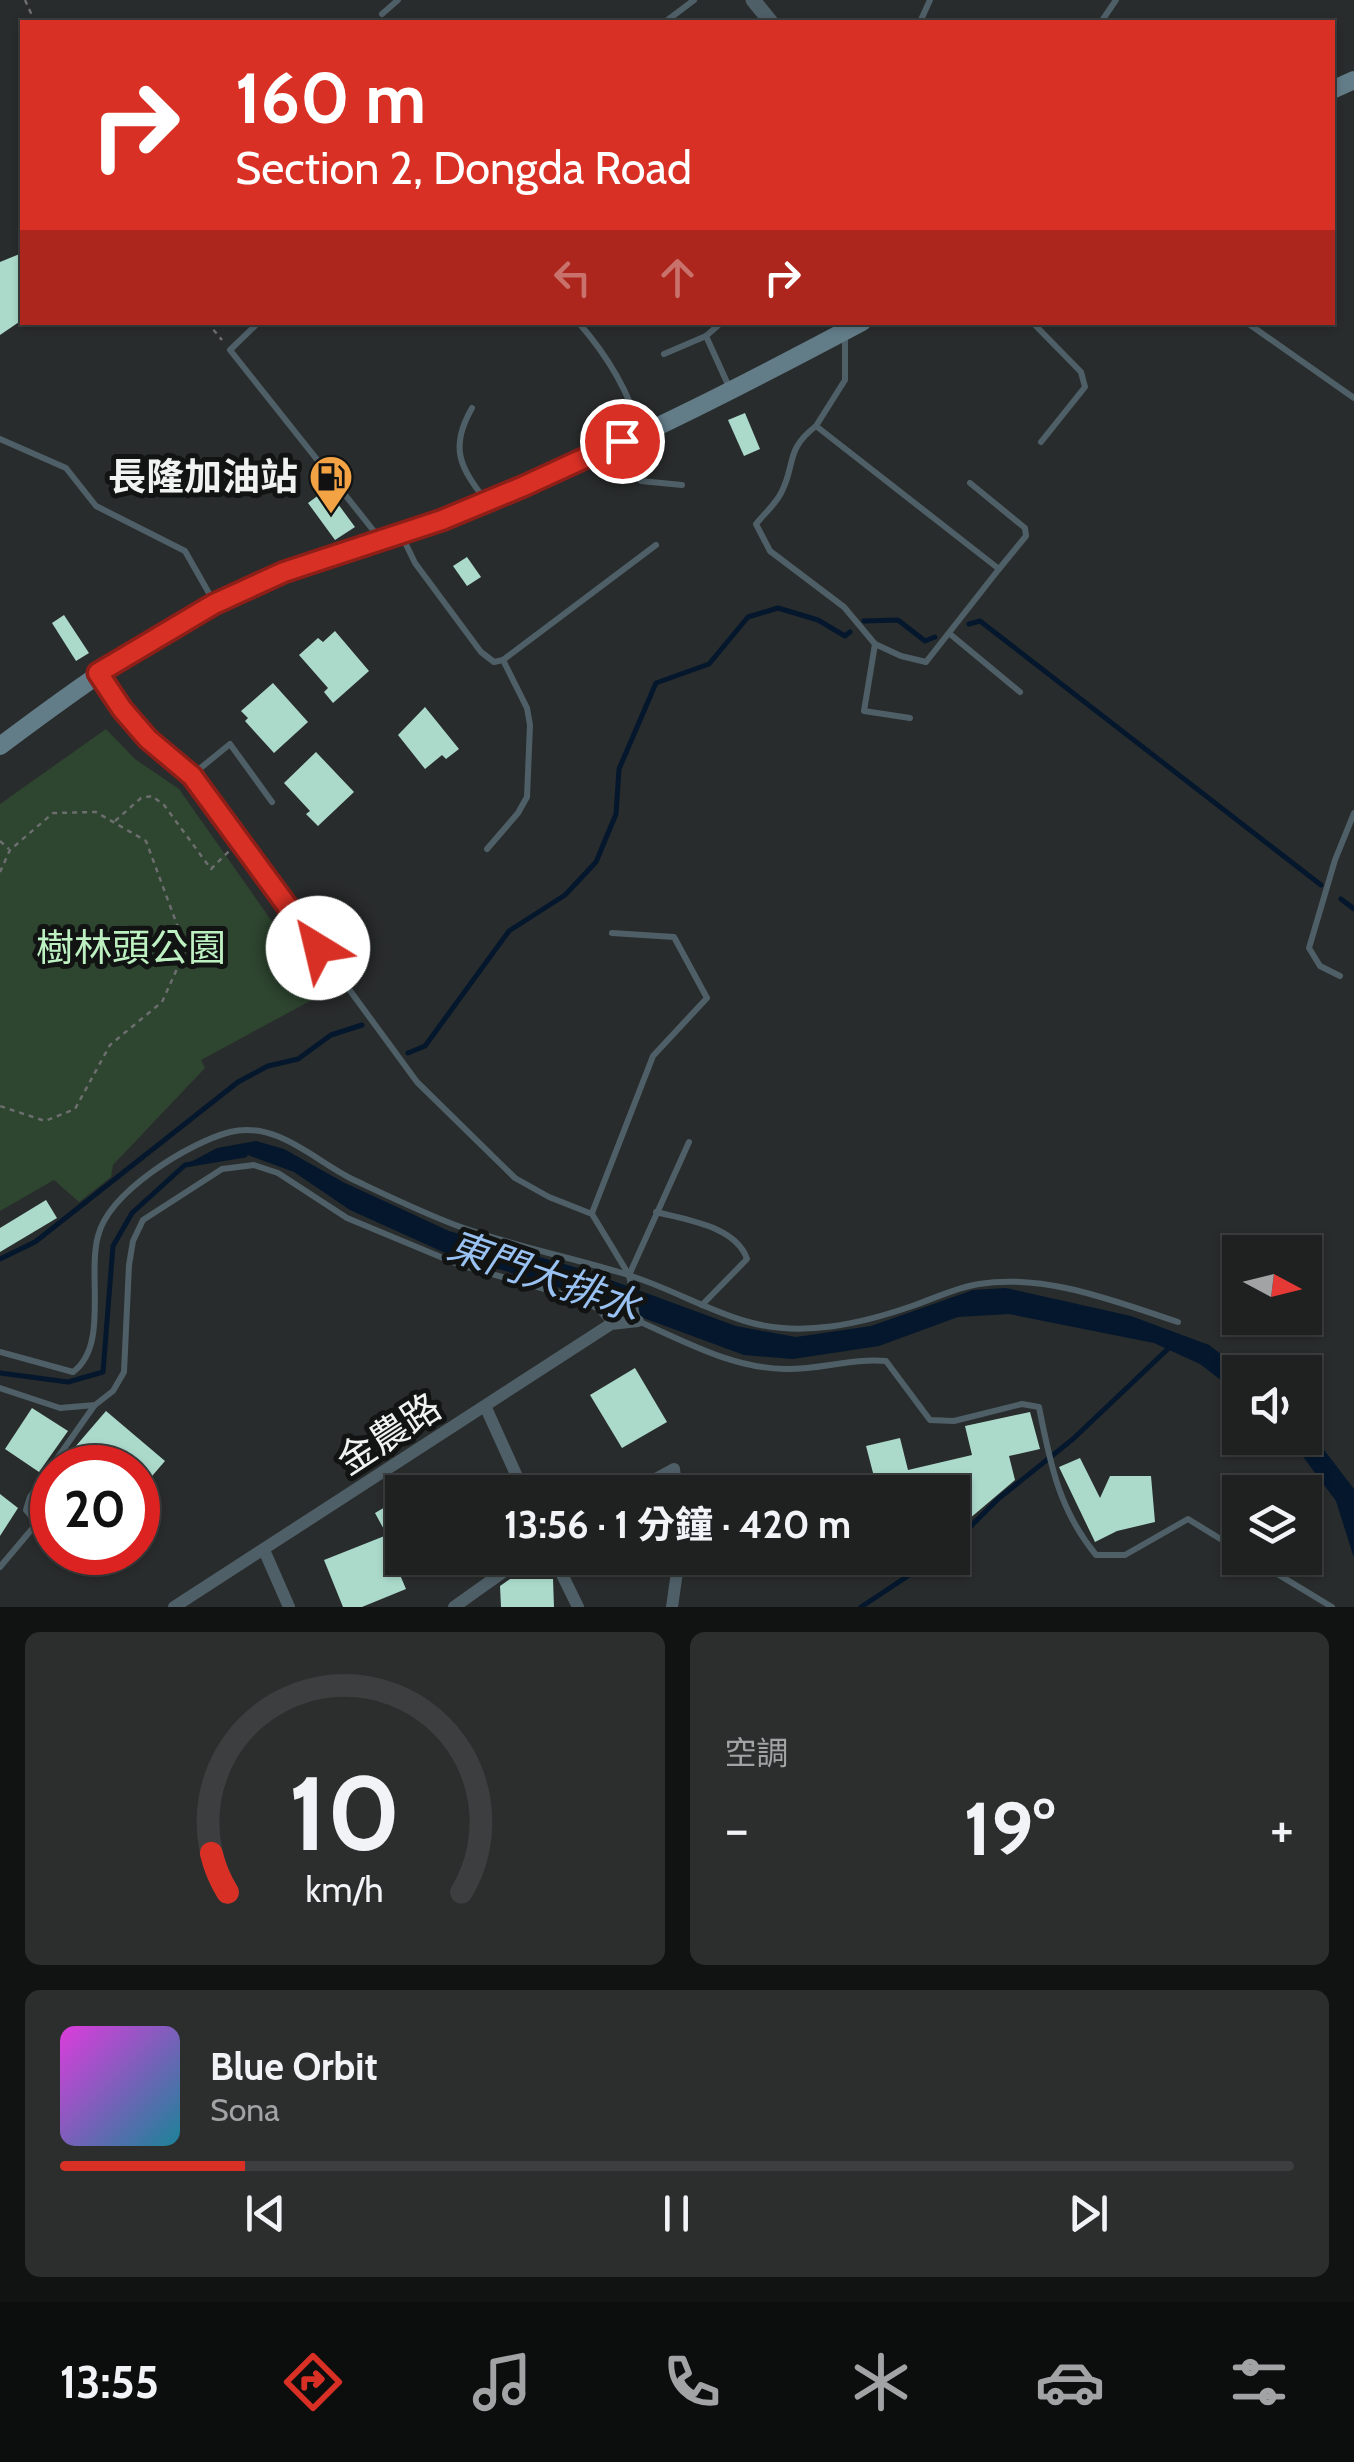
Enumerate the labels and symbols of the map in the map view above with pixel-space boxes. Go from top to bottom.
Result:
pin [580,399,665,484]
place label: 長隆加油站 [108,453,298,500]
fuel station icon: 長隆加油站 [308,454,354,515]
position arrow [266,896,370,1000]
park label: 樹林頭公園 [36,924,226,971]
water label: 東門大排水 [442,1220,649,1332]
north arrow [1222,1235,1322,1335]
street label: 金農路 [328,1383,449,1484]
speed limit sign: 20 [30,1445,160,1575]

